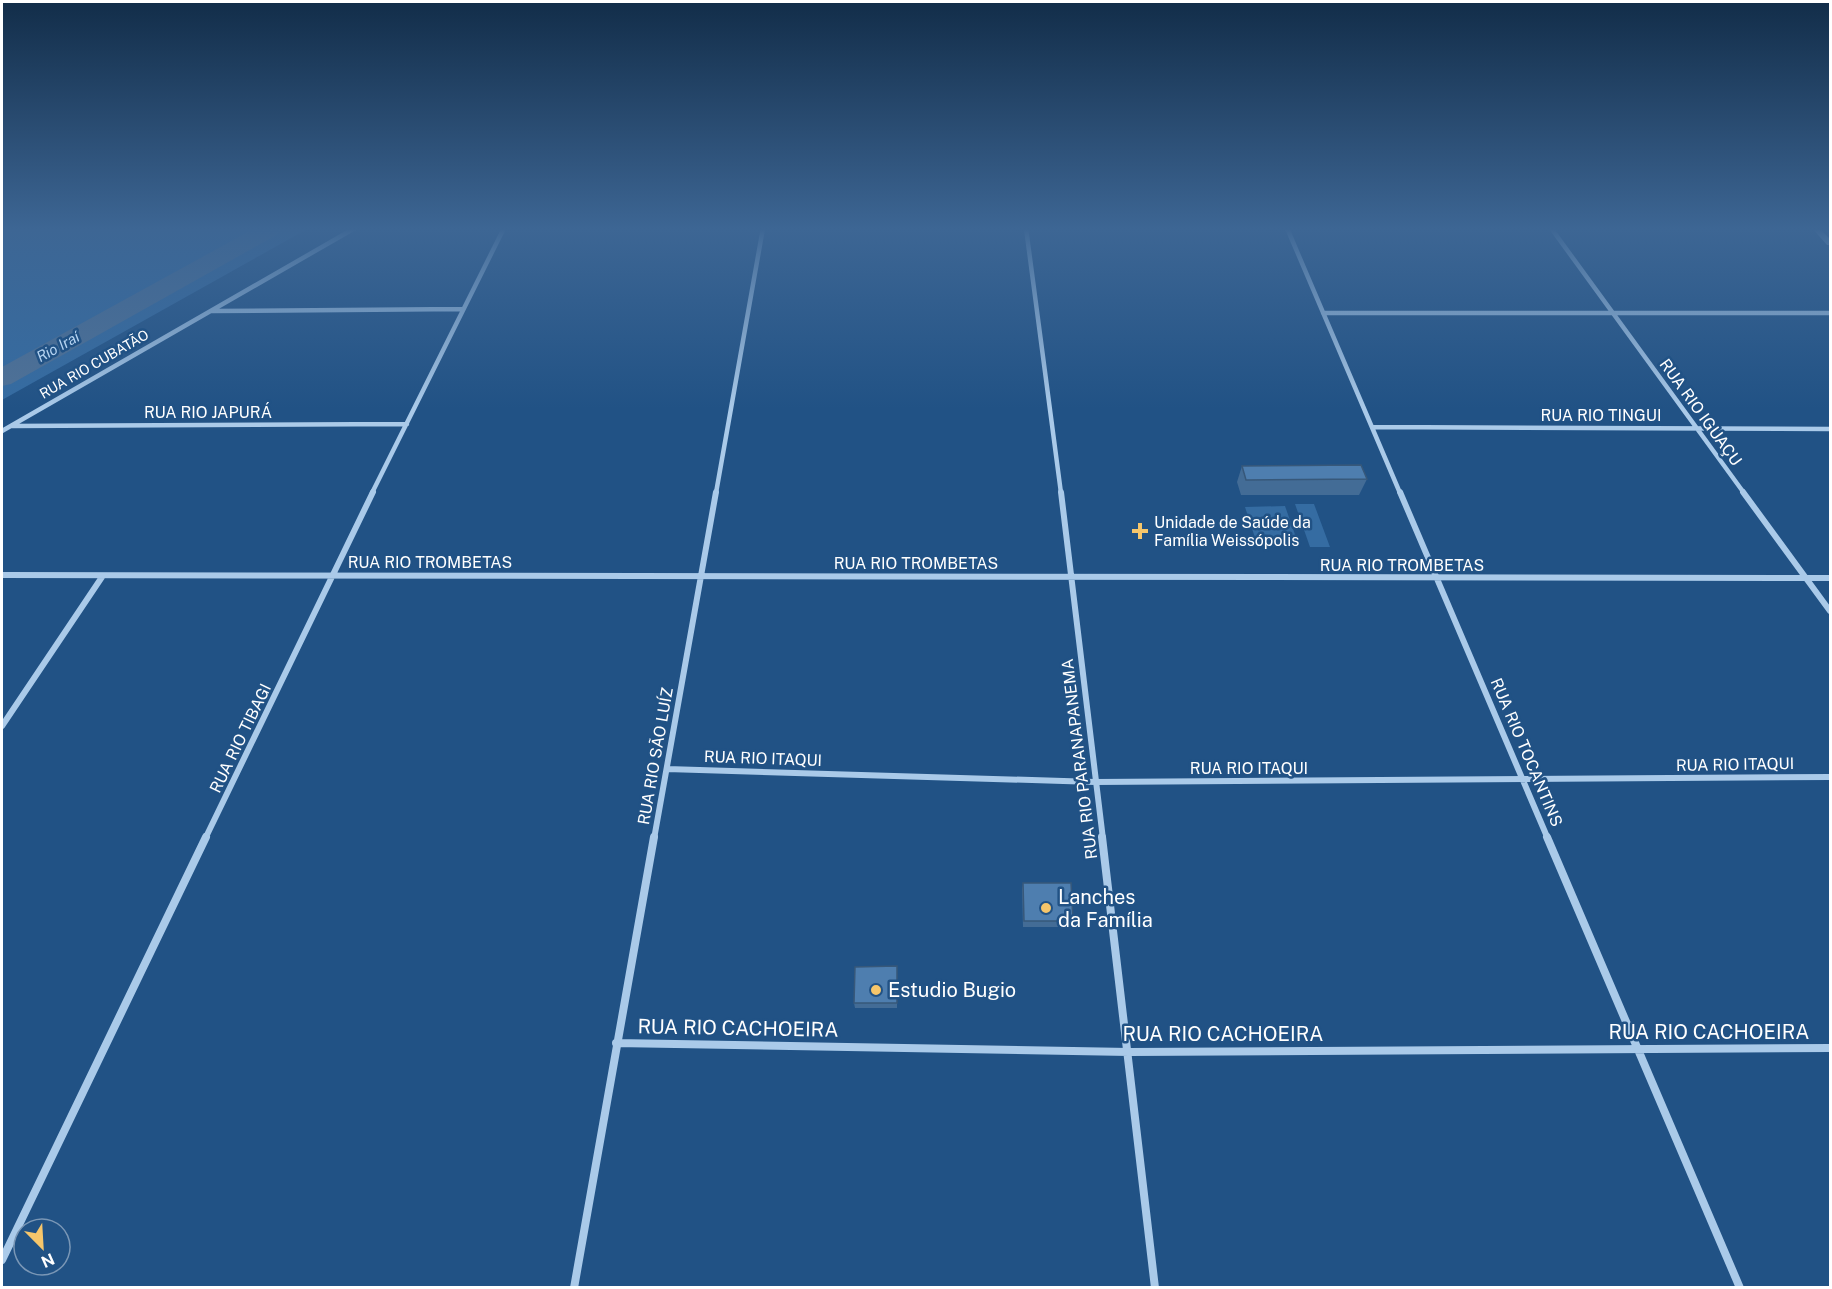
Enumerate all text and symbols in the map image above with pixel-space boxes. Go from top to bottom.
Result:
street label: RUA RIO CUBATÃO [36,325,151,402]
water label: Rio Iraí [33,327,83,365]
street label: RUA RIO IGUAÇU [1655,355,1746,469]
street label: RUA RIO JAPURÁ [144,402,272,422]
street label: RUA RIO TINGUI [1541,406,1661,425]
place label: Unidade de Saúde da Família Weissópolis [1154,513,1311,550]
marker: Unidade de Saúde da Família Weissópolis [1131,522,1149,540]
street label: RUA RIO TROMBETAS [348,553,512,572]
street label: RUA RIO TROMBETAS [834,554,998,573]
street label: RUA RIO TROMBETAS [1320,556,1484,575]
street label: RUA RIO PARANAPANEMA [1058,658,1101,860]
street label: RUA RIO TOCANTINS [1487,675,1566,829]
street label: RUA RIO TIBAGI [206,681,275,796]
street label: RUA RIO SÃO LUÍZ [633,686,677,826]
street label: RUA RIO ITAQUI [704,747,822,770]
street label: RUA RIO ITAQUI [1676,754,1794,775]
street label: RUA RIO ITAQUI [1190,759,1308,778]
place label: Lanches da Família [1058,885,1153,932]
marker: Lanches da Família [1039,901,1053,915]
place label: Estudio Bugio [888,978,1016,1002]
marker: Estudio Bugio [869,983,883,997]
street label: RUA RIO CACHOEIRA [637,1014,839,1042]
street label: RUA RIO CACHOEIRA [1608,1020,1810,1044]
street label: RUA RIO CACHOEIRA [1122,1022,1324,1046]
north arrow [12,1217,72,1277]
text: N [38,1249,57,1271]

